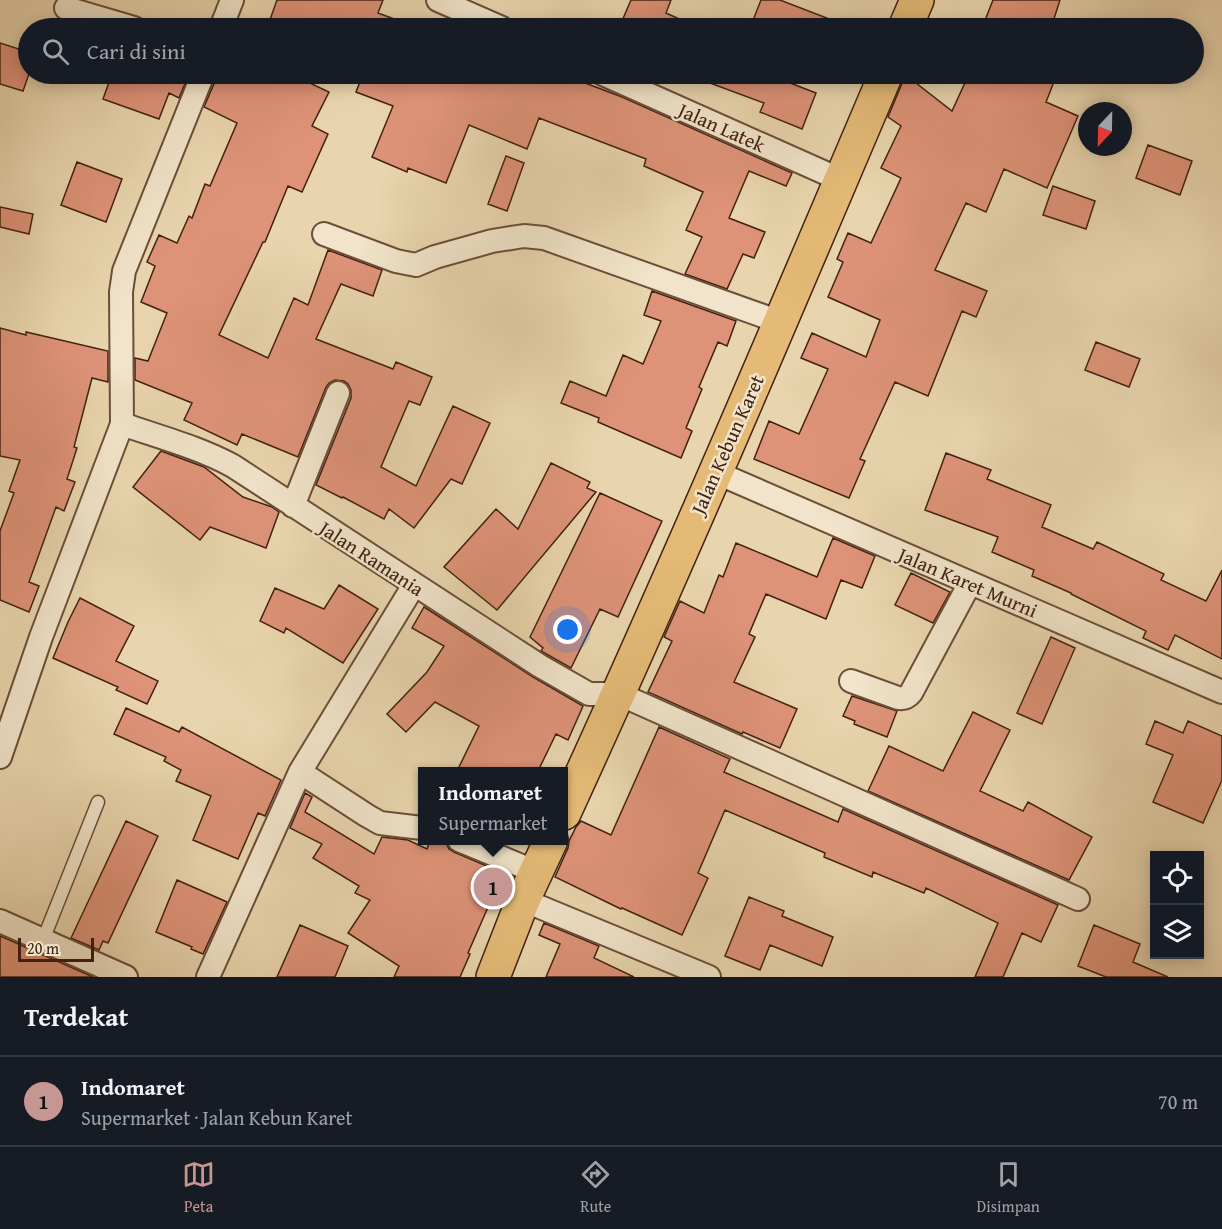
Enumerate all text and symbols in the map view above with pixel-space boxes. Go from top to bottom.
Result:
search box [18,18,1204,84]
icon: search [39,35,72,68]
text: Cari di sini [87,35,186,67]
street label: Jalan Latek [671,94,771,159]
north arrow [1078,102,1132,156]
street label: Jalan Kebun Karet [682,370,771,521]
street label: Jalan Ramania [311,512,430,603]
street label: Jalan Karet Murni [891,538,1043,625]
your location [553,615,582,644]
popup [418,767,568,845]
text: Indomaret [438,776,542,808]
text: Supermarket [438,808,548,837]
map controls [1150,851,1204,959]
button: locate [1150,851,1204,905]
pin: 1 [474,864,512,910]
button: layers [1150,905,1204,959]
scale bar [18,935,94,962]
text: 20 m [27,936,59,960]
text: Terdekat [24,997,128,1036]
text: Indomaret [81,1071,185,1103]
text: 1 [38,1087,49,1116]
text: 70 m [1158,1087,1198,1116]
text: Supermarket · Jalan Kebun Karet [81,1103,353,1132]
tab: Peta [182,1158,215,1218]
tab: Rute [579,1158,612,1218]
tab: Disimpan [977,1158,1040,1218]

